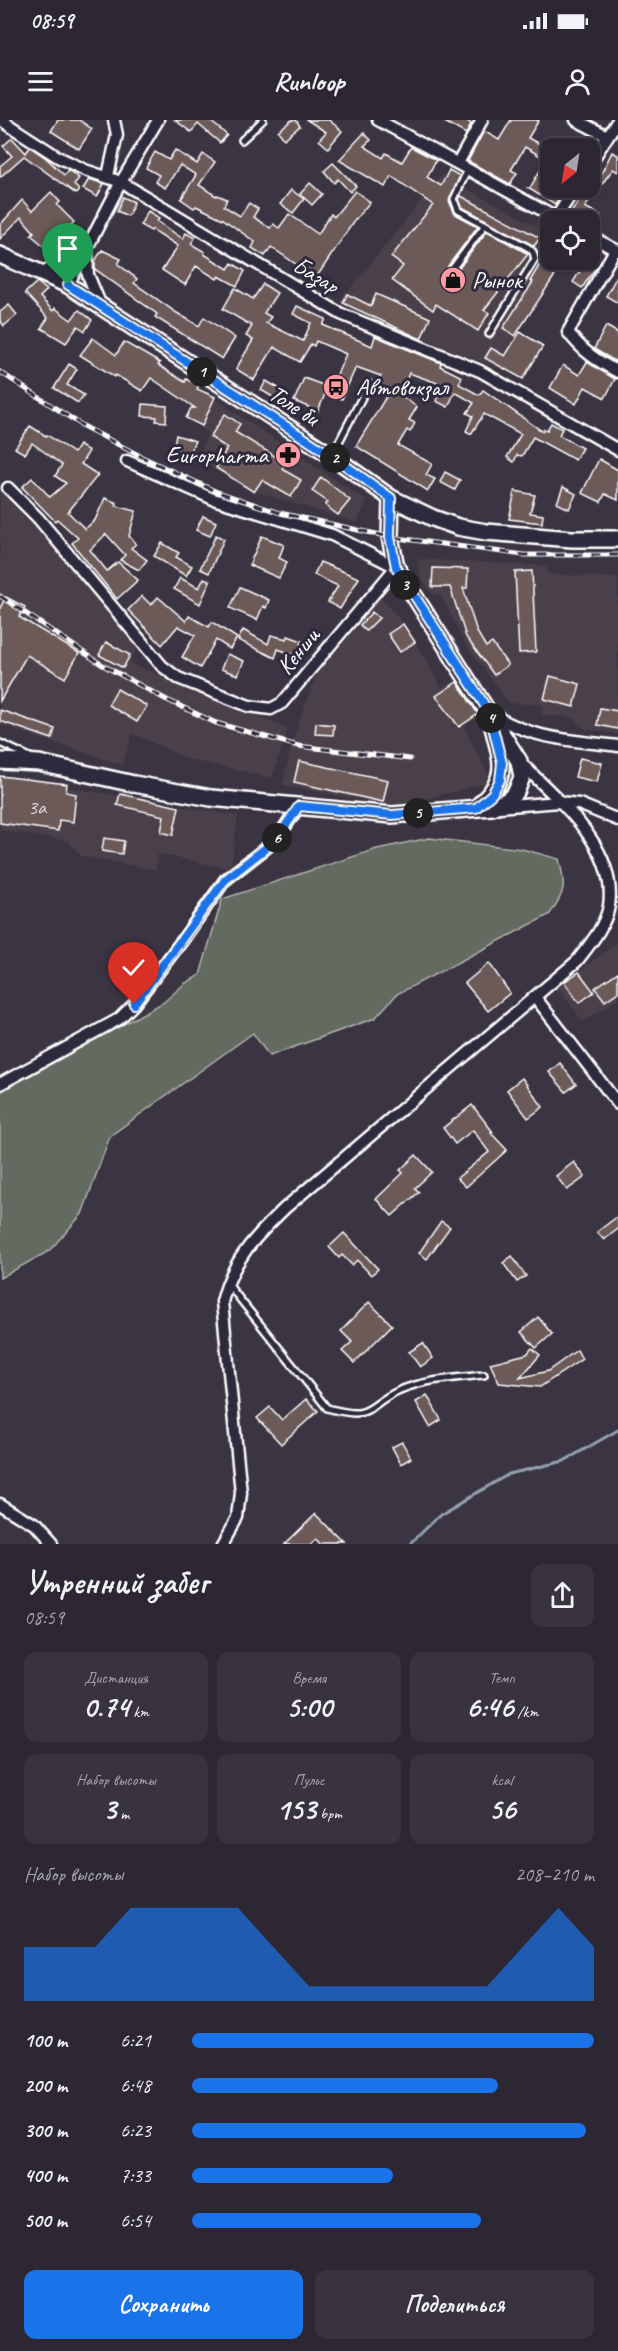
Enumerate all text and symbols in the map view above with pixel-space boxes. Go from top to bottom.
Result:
text: 08:59 [30,7,73,35]
text: Runloop [274,64,344,98]
icon: menu [24,65,57,98]
icon: person [561,65,594,98]
north arrow [540,138,600,198]
map controls [540,138,600,270]
button: locate [540,210,600,270]
pin [42,223,93,285]
icon: arrive [51,232,84,265]
street label: Базар [287,250,346,302]
shop icon: Рынок [438,265,468,295]
place label: Рынок [472,265,524,295]
pin: 1 [187,357,217,387]
text: 1 [198,362,206,382]
bus stop icon: Автовокзал [321,372,351,402]
place label: Автовокзал [356,372,450,402]
street label: Толе би [263,378,327,433]
place label: Europharma [166,440,270,470]
pharmacy icon: Europharma [273,440,303,470]
pin: 2 [320,443,350,473]
text: 2 [331,448,339,468]
pin: 3 [390,570,420,600]
text: 3 [401,575,409,595]
street label: Кенши [270,620,327,681]
pin: 4 [476,703,506,733]
text: 4 [487,708,495,728]
house number: 3а [28,794,48,820]
pin: 5 [403,798,433,828]
text: 5 [415,803,421,823]
pin: 6 [262,823,292,853]
text: 6 [273,828,281,848]
pin [108,942,159,1004]
icon: check [117,951,150,984]
text: Утренний забег [24,1561,208,1603]
button: share [531,1564,594,1627]
text: 08:59 [24,1605,64,1630]
text: Дистанция [84,1668,148,1688]
text: Время [292,1668,326,1688]
text: Темп [489,1668,515,1688]
text: 0.74 [83,1688,129,1726]
text: 5:00 [286,1688,332,1726]
text: 6:46 [466,1688,513,1726]
text: km [129,1702,149,1722]
text: /km [513,1702,538,1722]
text: Набор высоты [76,1770,156,1790]
text: Пульс [294,1770,324,1790]
text: kcal [491,1770,513,1790]
text: 3 [103,1790,116,1828]
text: 153 [276,1790,316,1828]
text: 56 [488,1790,516,1828]
text: m [116,1804,129,1824]
text: bpm [316,1804,342,1824]
text: Набор высоты [24,1862,123,1887]
text: 208–210 m [515,1862,594,1887]
text: 100 m [24,2028,67,2053]
text: 6:21 [120,2028,151,2053]
text: 200 m [24,2073,67,2098]
text: 6:48 [120,2073,151,2098]
text: 300 m [24,2118,67,2143]
text: 6:23 [120,2118,151,2143]
text: 400 m [24,2163,67,2188]
text: 7:33 [120,2163,151,2188]
text: 500 m [24,2208,67,2233]
text: 6:54 [120,2208,151,2233]
button: Сохранить [24,2270,303,2339]
button: Поделиться [315,2270,594,2339]

